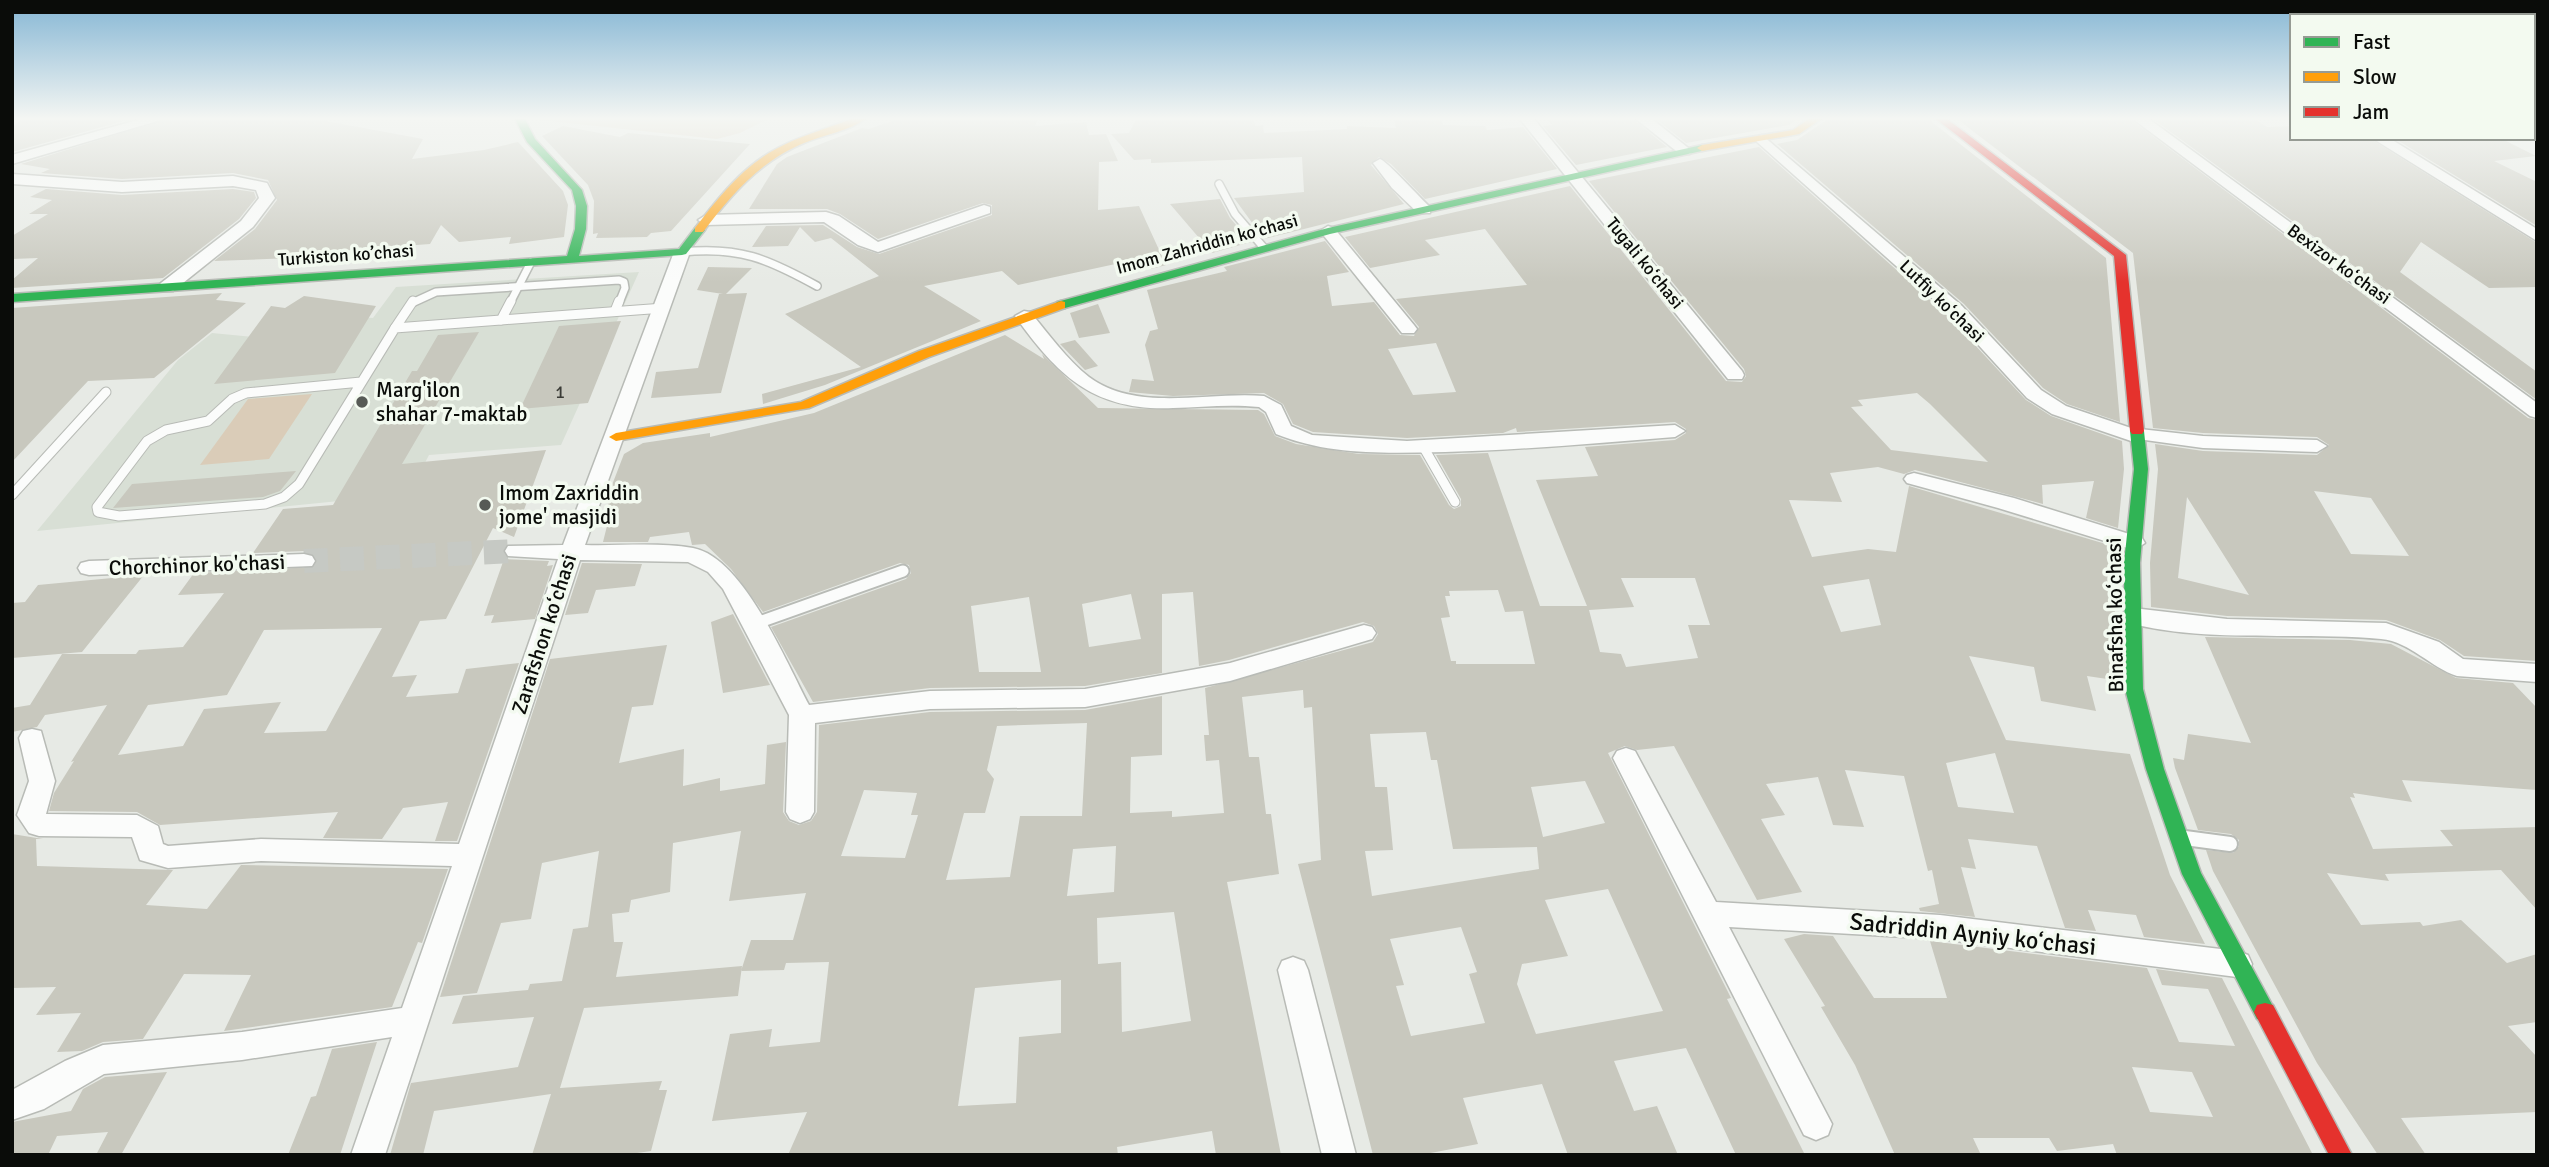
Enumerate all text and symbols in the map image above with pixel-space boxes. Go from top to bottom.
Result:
legend [2290,14,2535,140]
text: Fast [2353,29,2390,55]
text: Slow [2353,64,2397,90]
text: Jam [2353,99,2389,125]
street label: Imom Zahriddin koʻchasi [1114,209,1300,279]
street label: Tugali koʻchasi [1601,213,1689,313]
street label: Bexizor koʻchasi [2283,219,2395,309]
street label: Turkiston ko’chasi [277,239,415,271]
street label: Lutfiy koʻchasi [1895,255,1989,347]
place label: Marg'ilon shahar 7-maktab [376,377,527,427]
house number: 1 [555,381,565,403]
marker: Marg'ilon shahar 7-maktab [354,394,370,410]
place label: Imom Zaxriddin jome' masjidi [499,480,639,530]
marker: Imom Zaxriddin jome' masjidi [477,497,493,513]
street label: Binafsha koʻchasi [2101,537,2129,693]
street label: Chorchinor ko'chasi [108,549,286,581]
street label: Zarafshon koʻchasi [506,551,582,717]
street label: Sadriddin Ayniy koʻchasi [1848,906,2098,962]

